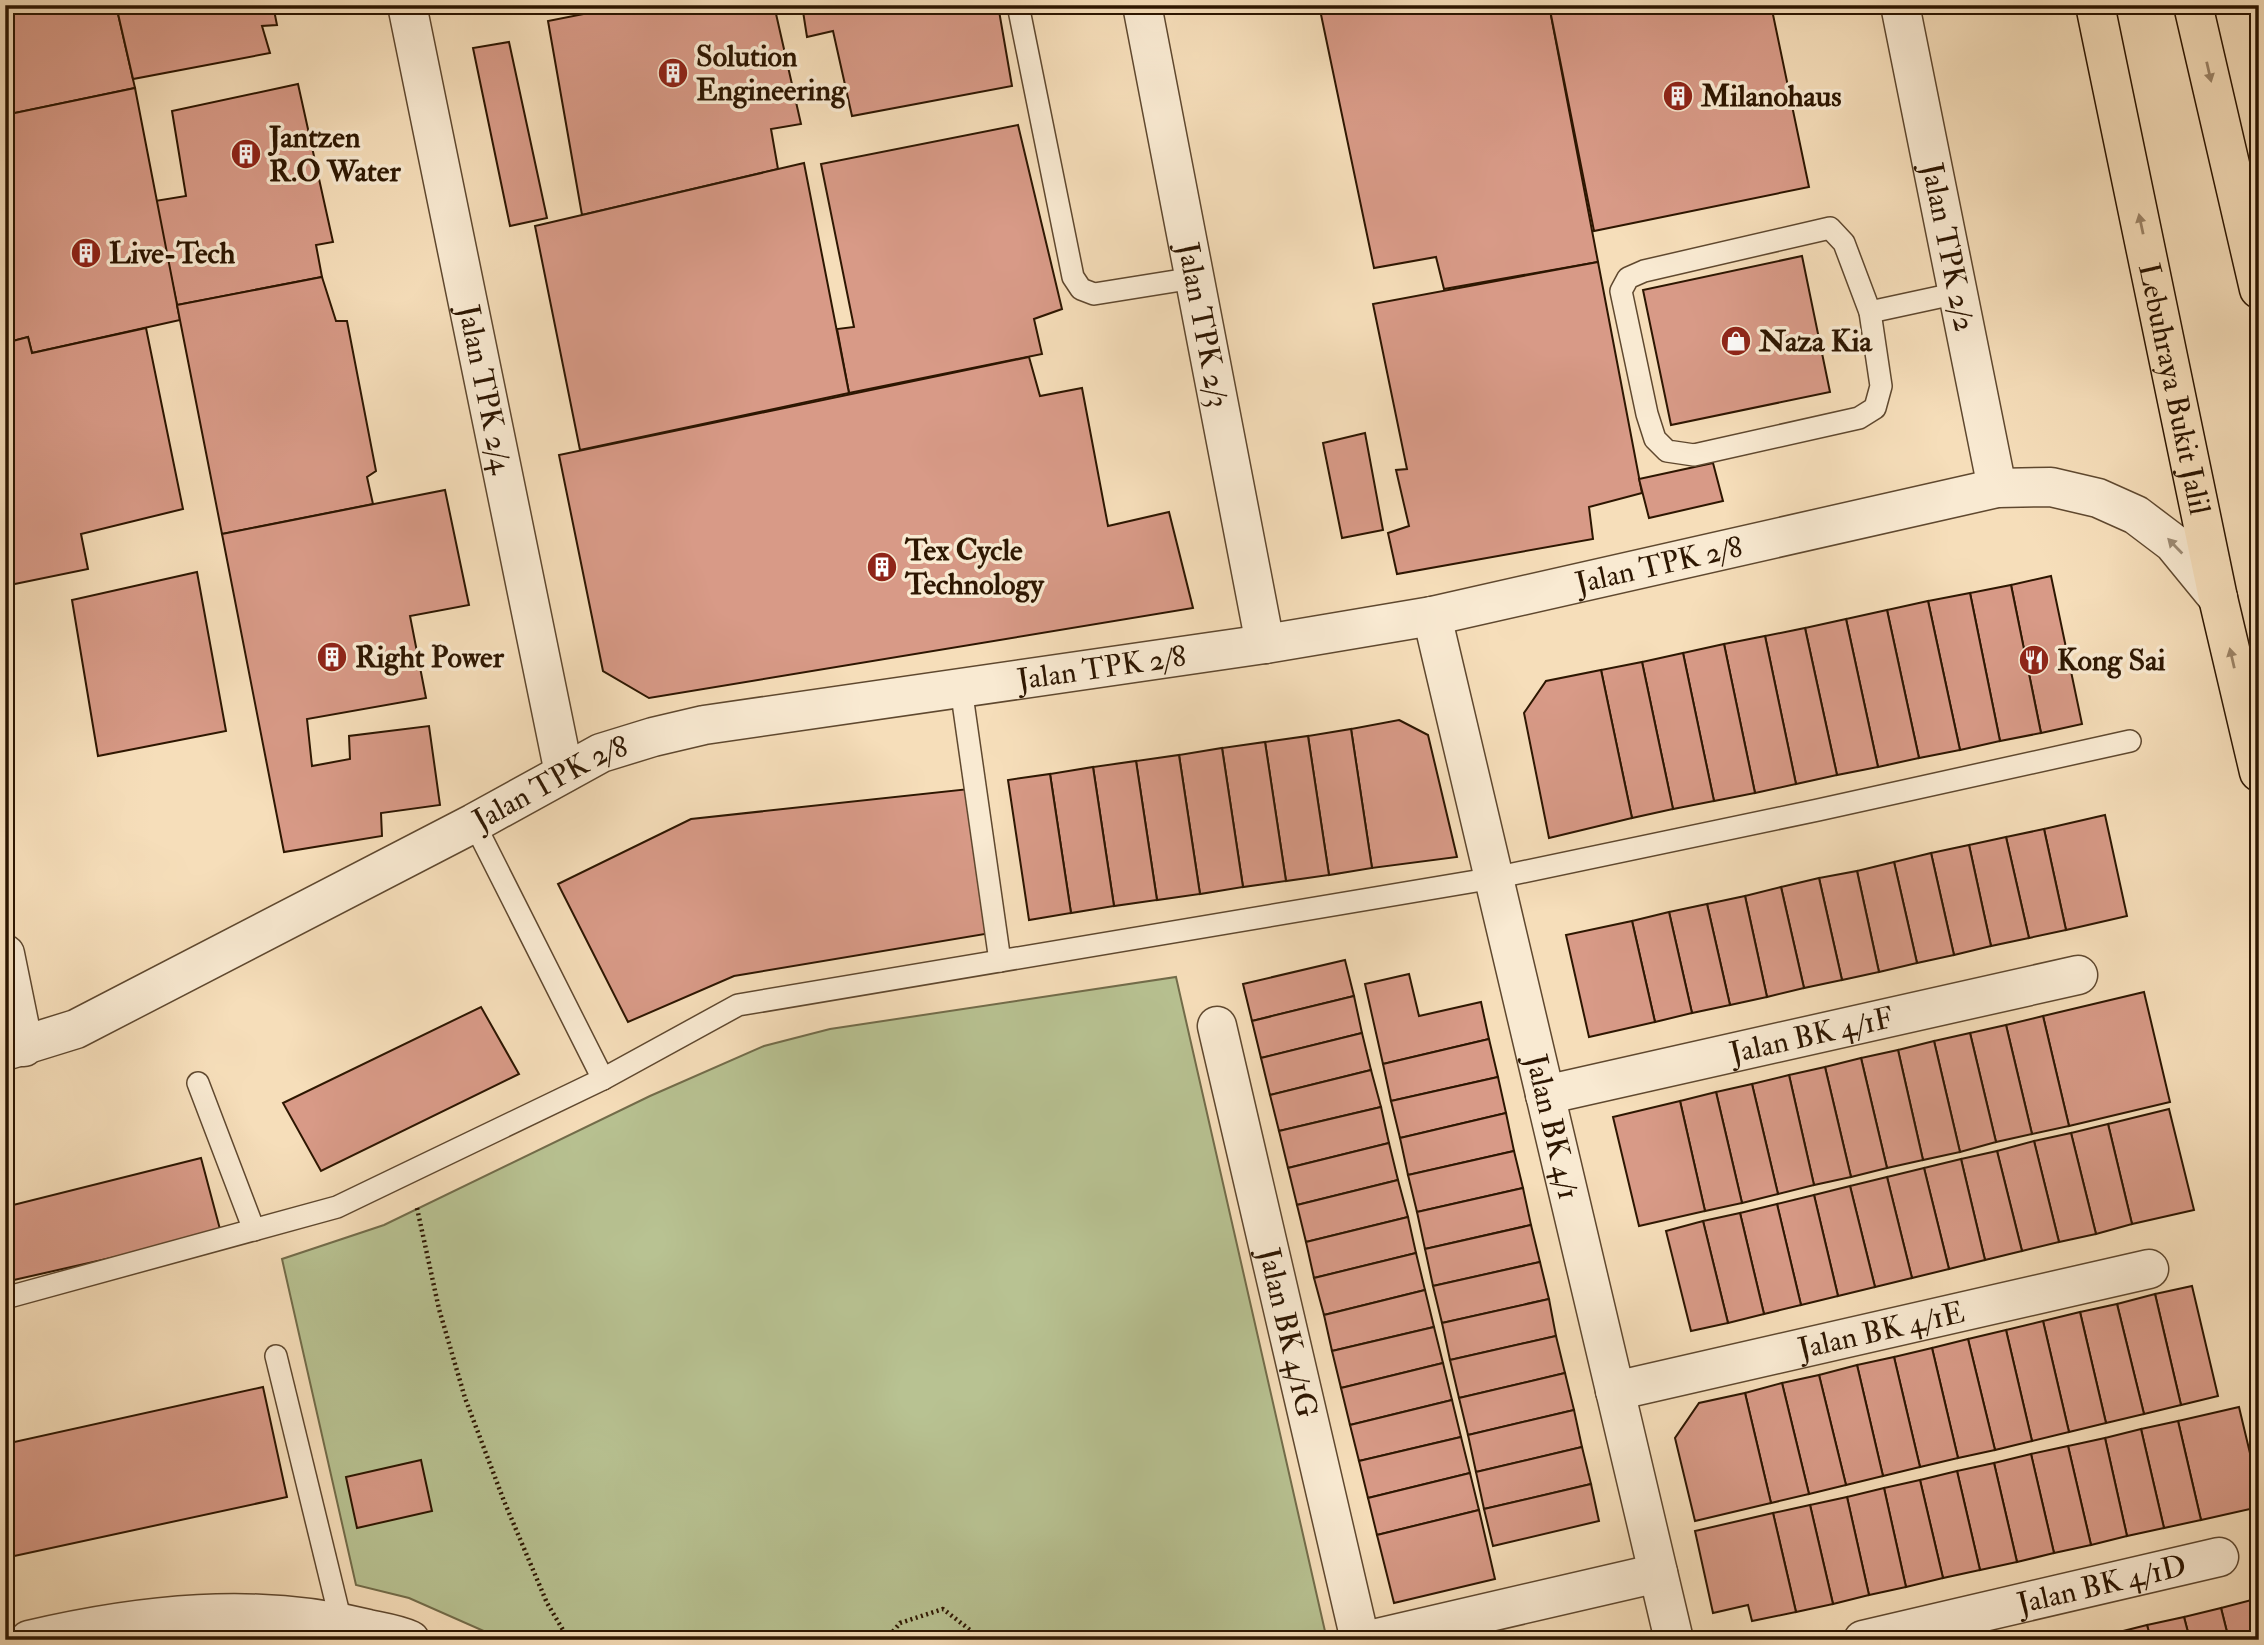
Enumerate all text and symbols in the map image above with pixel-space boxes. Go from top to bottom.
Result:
place label: Solution Engineering [696,38,847,109]
building icon: Solution Engineering [656,56,690,90]
one-way arrow [2204,61,2215,83]
place label: Milanohaus [1700,78,1842,115]
building icon: Milanohaus [1661,79,1695,113]
place label: Jantzen R.O Water [267,119,401,190]
building icon: Jantzen R.O Water [229,137,263,171]
street label: Jalan TPK 2/2 [1913,159,1983,335]
one-way arrow [2135,213,2146,235]
place label: Live-Tech [109,235,236,272]
building icon: Live-Tech [69,236,103,270]
street label: Jalan TPK 2/3 [1169,239,1237,411]
street label: Lebuhraya Bukit Jalil [2130,260,2218,518]
street label: Jalan TPK 2/4 [450,301,521,479]
place label: Naza Kia [1758,323,1874,360]
shop icon: Naza Kia [1719,324,1753,358]
street label: Jalan TPK 2/8 [1571,528,1746,602]
place label: Tex Cycle Technology [904,532,1046,603]
one-way arrow [2167,538,2183,555]
building icon: Tex Cycle Technology [865,550,899,584]
street label: Jalan TPK 2/8 [1014,638,1189,699]
place label: Right Power [355,639,505,676]
building icon: Right Power [315,640,349,674]
place label: Kong Sai [2057,642,2165,679]
restaurant icon: Kong Sai [2017,643,2051,677]
one-way arrow [2226,647,2237,669]
street label: Jalan TPK 2/8 [466,728,632,839]
street label: Jalan BK 4/1F [1725,999,1897,1072]
street label: Jalan BK 4/1 [1517,1050,1587,1203]
street label: Jalan BK 4/1G [1250,1243,1326,1421]
street label: Jalan BK 4/1E [1793,1294,1968,1368]
street label: Jalan BK 4/1D [2013,1547,2190,1623]

